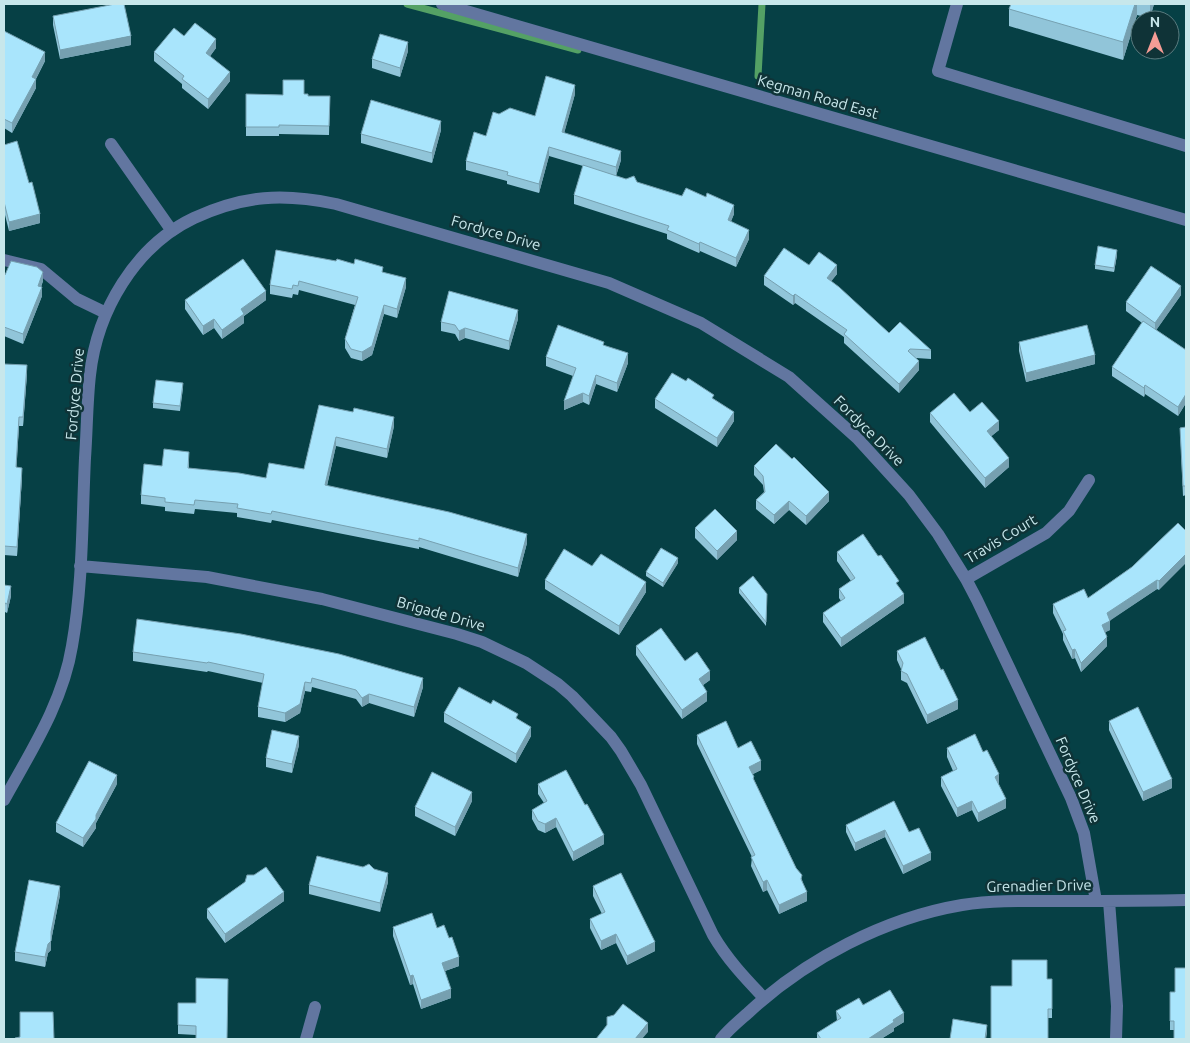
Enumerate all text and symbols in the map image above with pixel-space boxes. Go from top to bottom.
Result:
north arrow [1130,10,1180,60]
text: N [1150,14,1160,30]
street label: Kegman Road East [756,71,881,122]
street label: Fordyce Drive [449,212,543,253]
street label: Fordyce Drive [62,347,87,441]
street label: Fordyce Drive [831,392,908,469]
street label: Travis Court [962,511,1040,567]
street label: Brigade Drive [395,593,487,634]
street label: Fordyce Drive [1053,734,1104,826]
street label: Grenadier Drive [986,876,1092,895]

